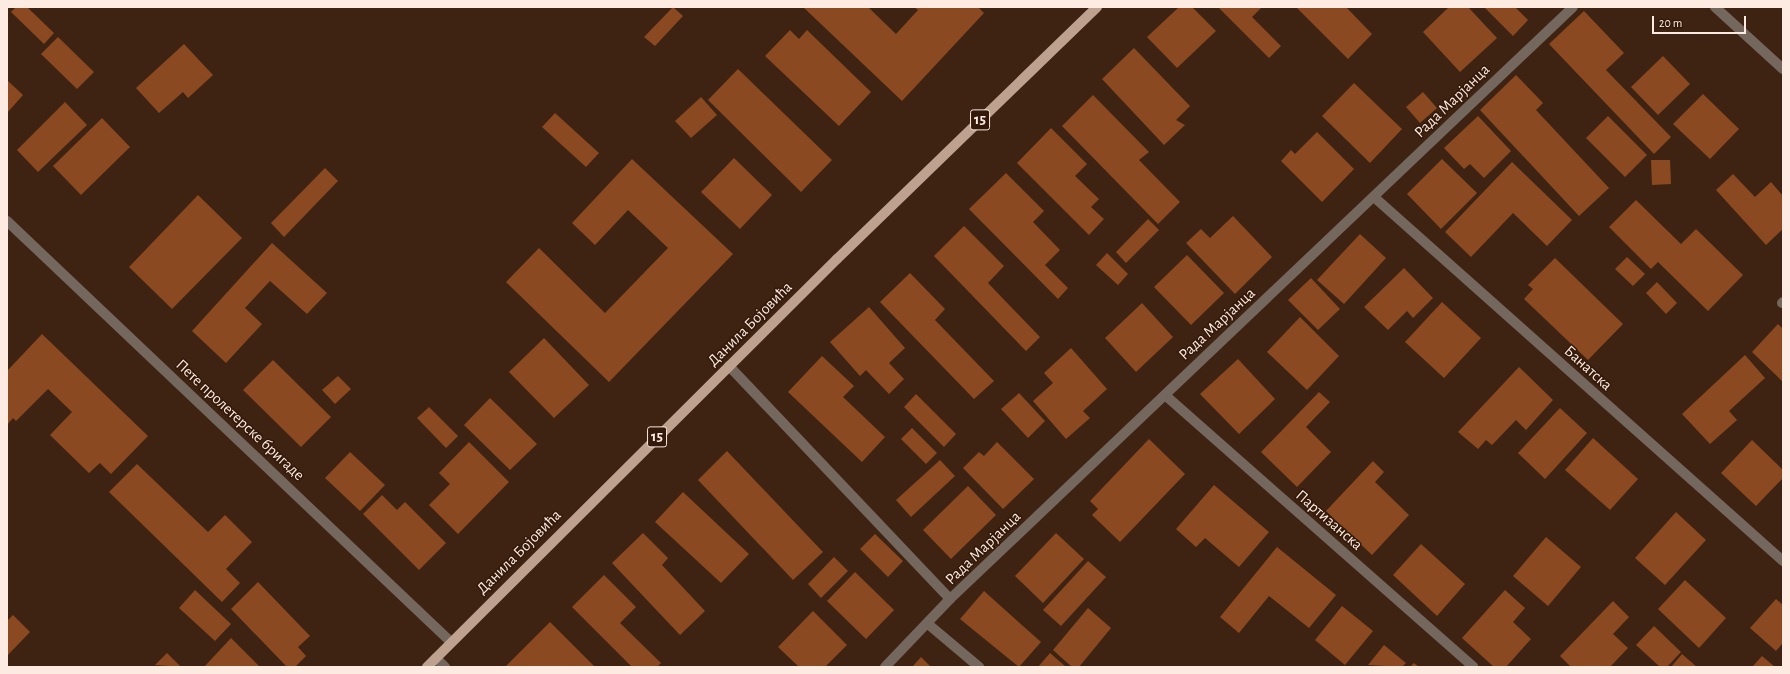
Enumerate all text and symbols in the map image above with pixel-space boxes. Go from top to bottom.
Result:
scale bar [1654,8,1748,34]
text: 20 m [1659,17,1682,29]
street label: Рада Марјанца [1410,60,1494,142]
road number: 15 [970,107,990,133]
street label: Данила Бојовића [704,278,796,370]
street label: Рада Марјанца [1175,284,1259,364]
street label: Банатска [1560,341,1616,395]
street label: Пете пролетерске бригаде [172,355,308,485]
road number: 15 [647,424,667,450]
street label: Партизанска [1292,486,1366,554]
street label: Данила Бојовића [473,506,565,598]
street label: Рада Марјанца [941,507,1025,589]

